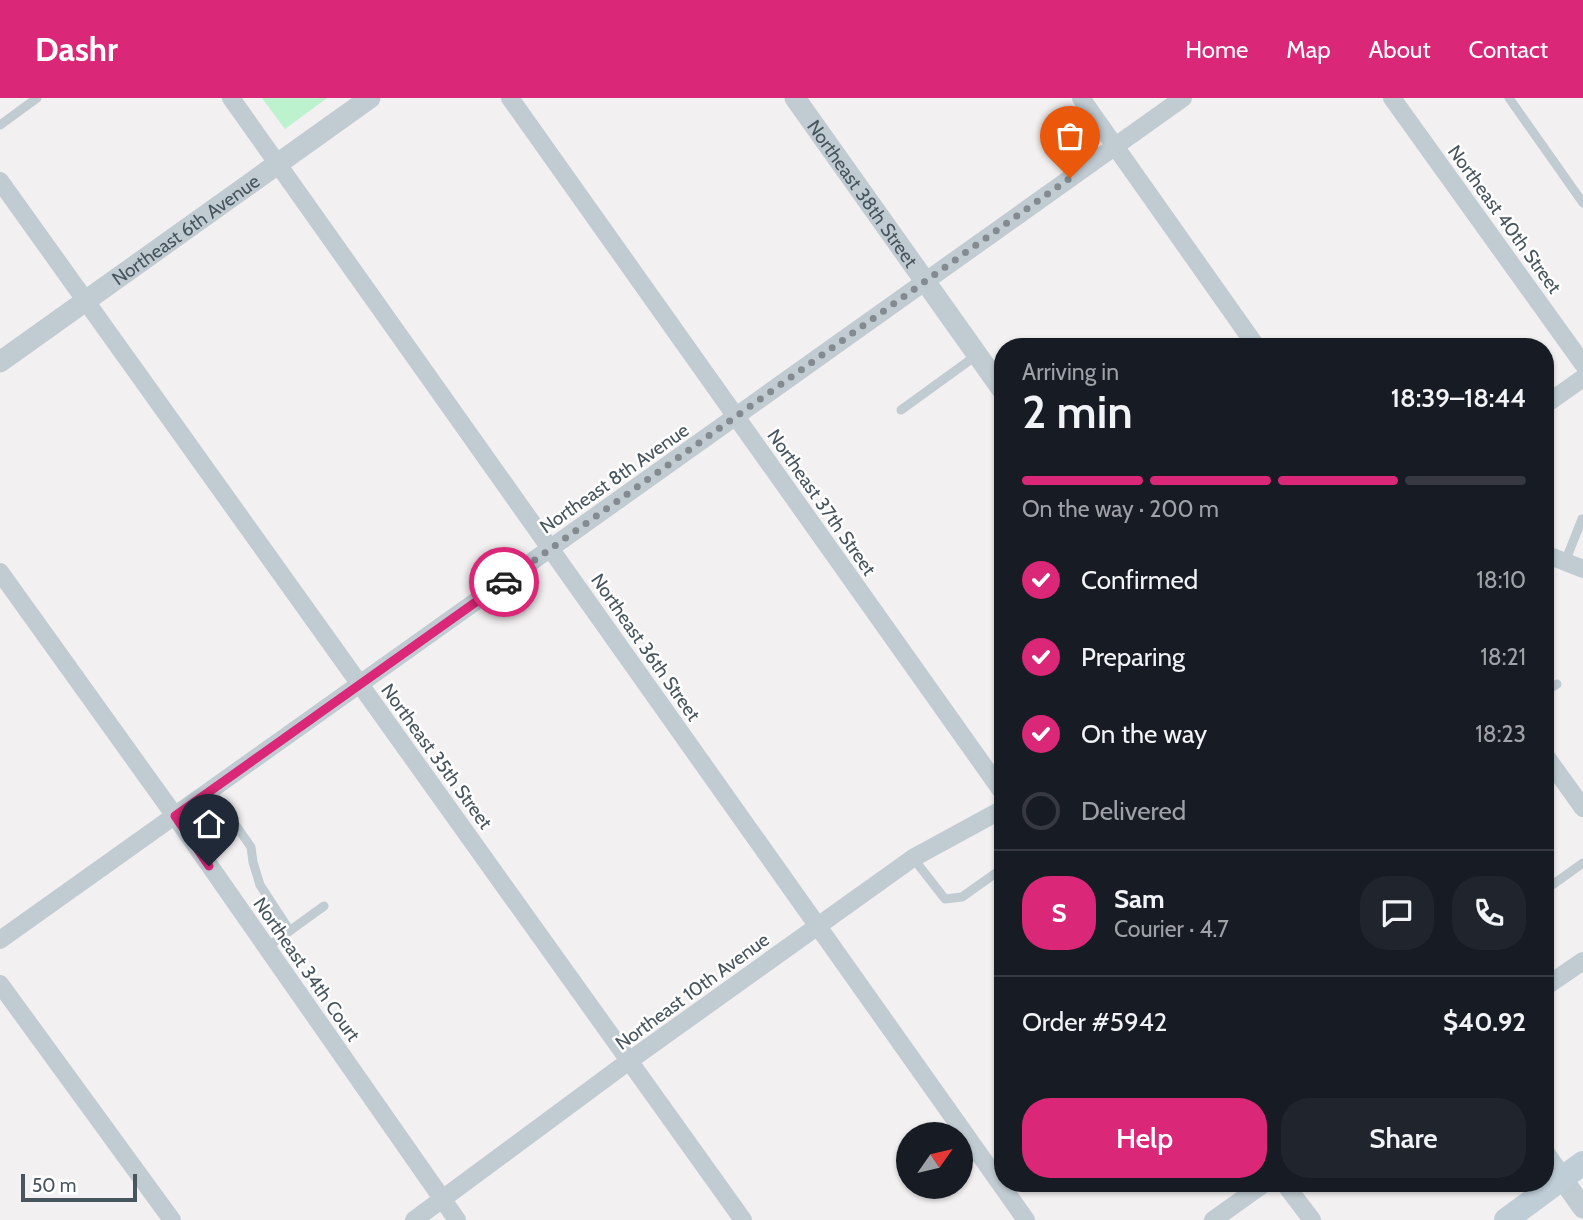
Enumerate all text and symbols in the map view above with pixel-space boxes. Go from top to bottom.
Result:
text: Dashr [35,29,118,69]
text: Home [1185,35,1248,64]
text: Map [1286,35,1331,64]
text: About [1369,35,1431,64]
text: Contact [1469,35,1548,64]
pin [1040,106,1100,178]
street label: Northeast 38th Street [802,116,923,272]
icon: bag [1051,117,1089,155]
street label: Northeast 40th Street [1443,141,1566,298]
street label: Northeast 6th Avenue [108,169,264,290]
text: Arriving in [1022,358,1119,386]
text: 18:39–18:44 [1391,382,1526,414]
text: 2 min [1022,384,1133,440]
street label: Northeast 8th Avenue [535,418,693,538]
street label: Northeast 37th Street [762,425,881,580]
text: On the way · 200 m [1022,495,1219,523]
courier [469,547,539,617]
icon: check [1022,561,1060,599]
icon: car [485,563,523,601]
text: Confirmed [1081,564,1198,596]
text: 18:10 [1476,566,1526,594]
street label: Northeast 36th Street [586,569,705,726]
icon: check [1022,638,1060,676]
text: Preparing [1081,641,1185,673]
text: 18:21 [1480,643,1526,671]
street label: Northeast 35th Street [376,679,497,834]
icon: check [1022,715,1060,753]
text: On the way [1081,718,1207,750]
text: 18:23 [1475,720,1526,748]
pin [179,794,239,866]
text: Delivered [1081,795,1186,827]
icon: home [190,805,228,843]
button: chat [1360,876,1434,950]
button: phone [1452,876,1526,950]
text: Sam [1114,883,1165,915]
street label: Northeast 34th Court [248,893,365,1046]
text: S [1051,897,1067,929]
text: Courier · 4.7 [1114,915,1229,943]
street label: Northeast 10th Avenue [611,928,774,1055]
text: Order #5942 [1022,1006,1167,1038]
text: $40.92 [1443,1006,1526,1038]
button: Help [1022,1098,1267,1178]
button: Share [1281,1098,1526,1178]
north arrow [896,1122,973,1199]
map controls [896,1122,973,1199]
scale bar [21,1171,136,1203]
text: 50 m [32,1174,76,1197]

